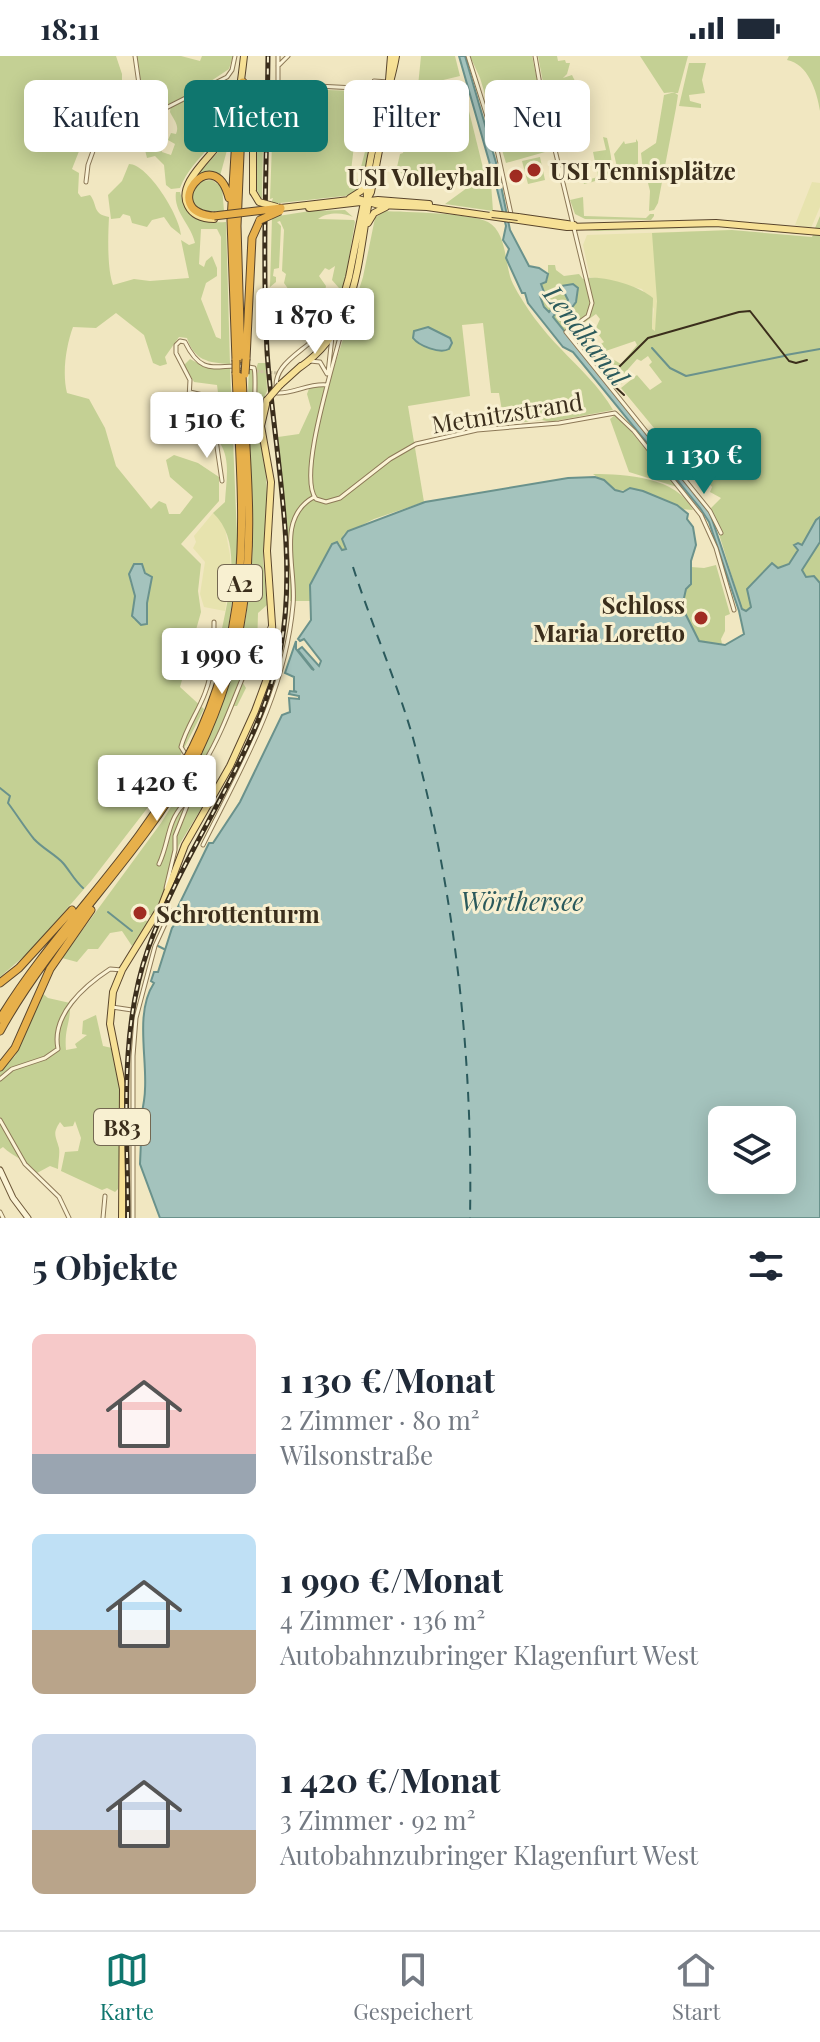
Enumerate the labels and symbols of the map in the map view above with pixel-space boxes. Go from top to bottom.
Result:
place label: USI Tennisplätze [550,154,736,186]
place label: USI Volleyball [347,160,501,192]
marker: USI Tennisplätze [525,161,543,179]
marker: USI Volleyball [507,167,525,185]
water label: Lendkanal [536,277,638,394]
pin: 1 870 € [241,288,389,356]
street label: Metnitzstrand [429,384,585,440]
pin: 1 510 € [133,392,281,460]
pin: 1 130 € [630,428,778,496]
road number: A2 [218,565,262,601]
place label: Schloss Maria Loretto [533,588,685,648]
marker: Schloss Maria Loretto [692,609,710,627]
pin: 1 990 € [148,628,296,696]
pin: 1 420 € [83,755,231,823]
water label: Wörthersee [460,883,584,918]
place label: Schrottenturm [156,897,320,929]
marker: Schrottenturm [131,904,149,922]
road number: B83 [94,1109,150,1145]

